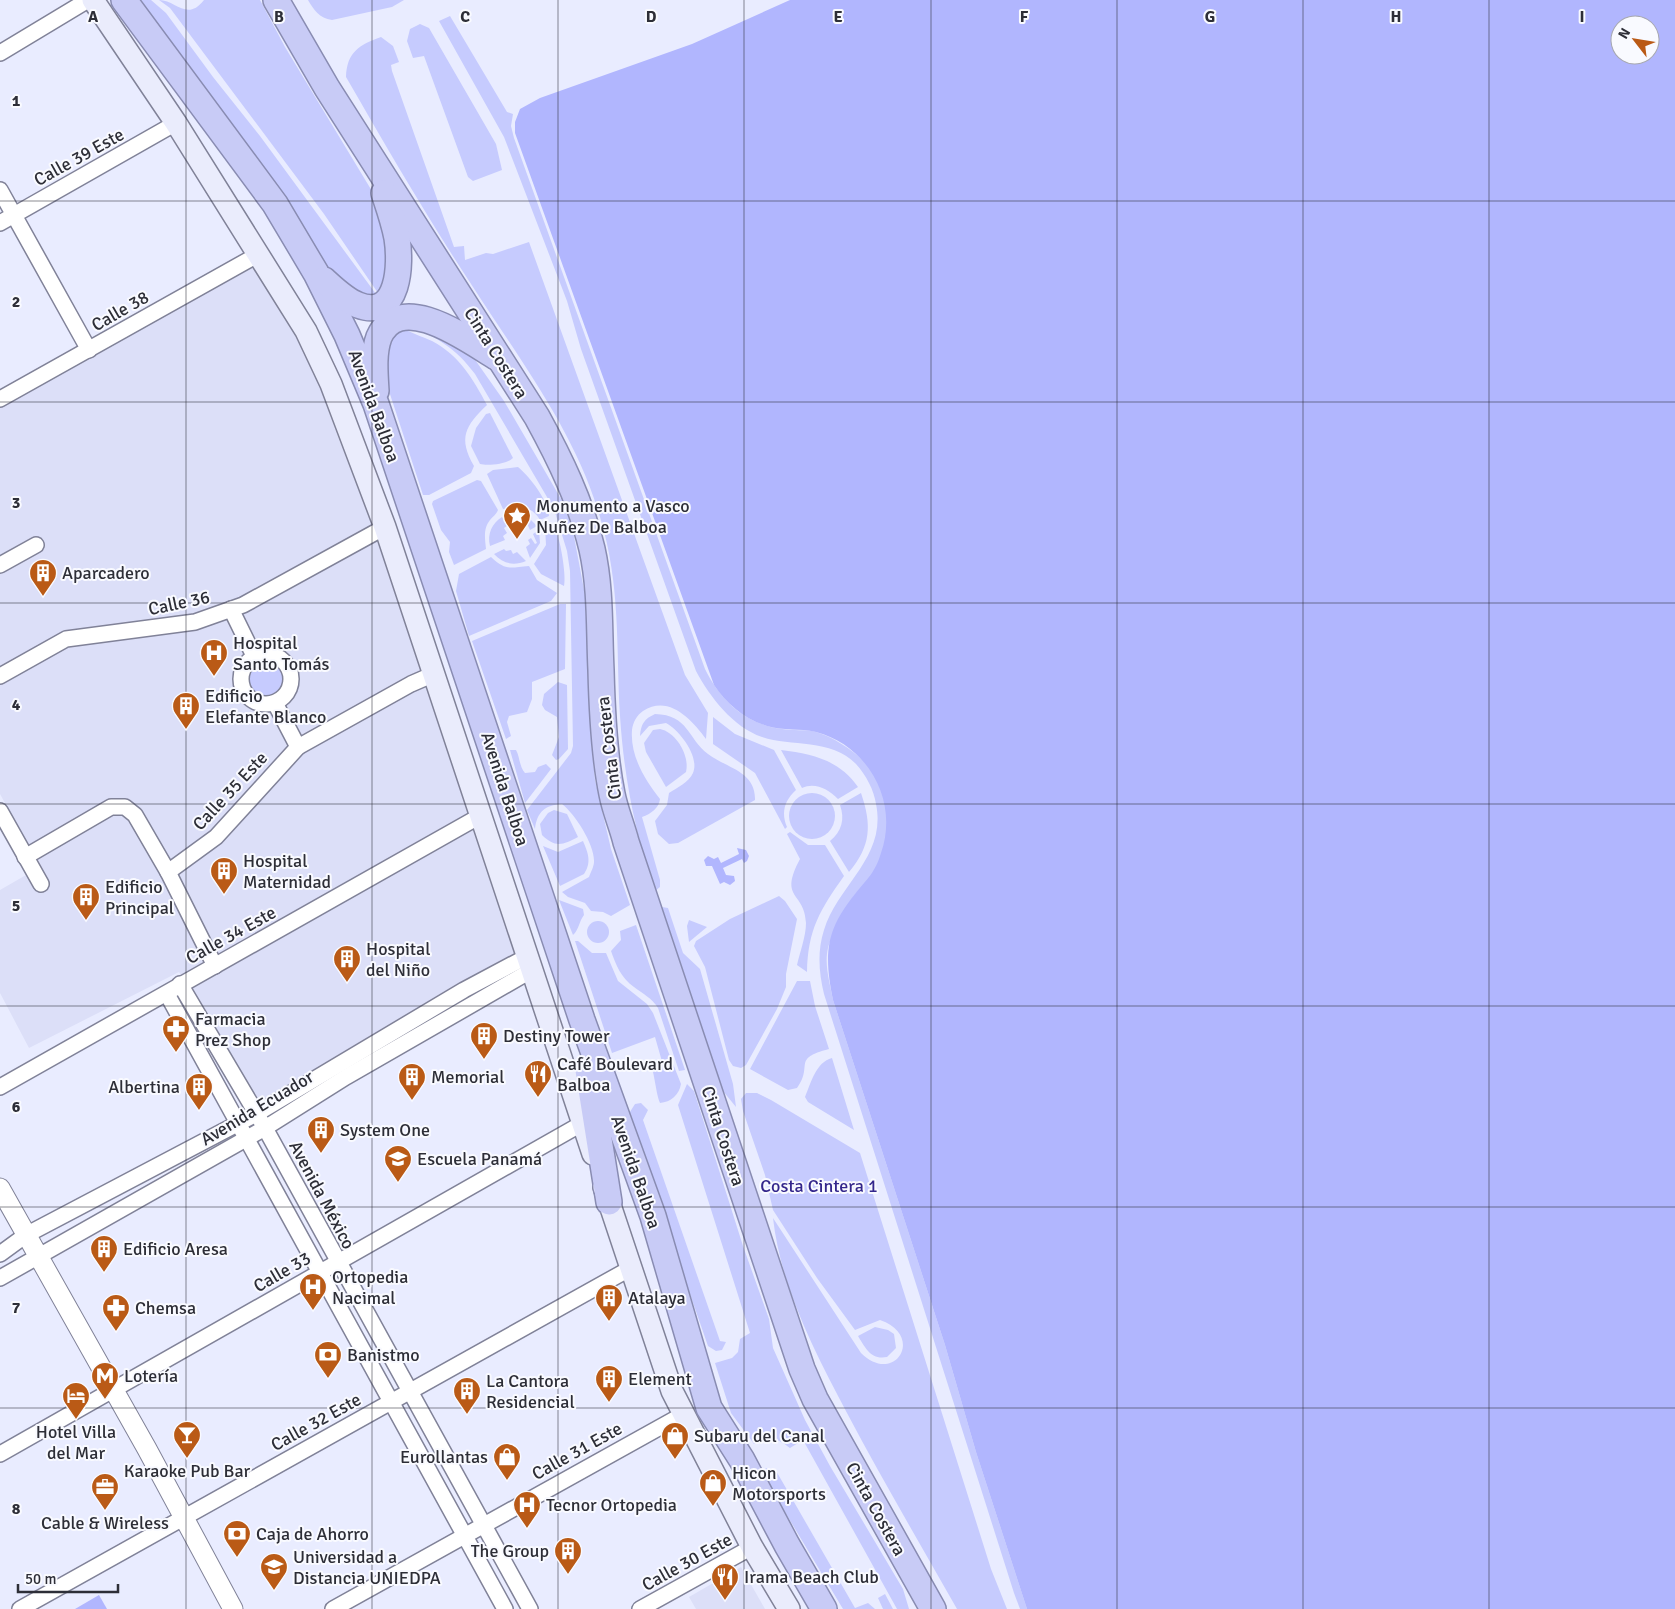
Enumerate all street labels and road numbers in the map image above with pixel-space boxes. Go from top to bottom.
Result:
street label: Calle 39 Este [30,123,128,191]
street label: Calle 38 [87,286,153,336]
street label: Cinta Costera [459,303,533,403]
street label: Avenida Balboa [343,347,405,465]
street label: Calle 36 [146,586,212,620]
street label: Cinta Costera [592,695,626,801]
street label: Avenida Balboa [476,729,534,849]
street label: Calle 35 Este [188,747,272,835]
street label: Calle 34 Este [182,901,280,969]
street label: Avenida Ecuador [197,1065,318,1150]
street label: Cinta Costera [697,1083,749,1189]
street label: Avenida Balboa [606,1113,666,1231]
street label: Avenida México [284,1137,360,1253]
street label: Calle 33 [249,1247,315,1297]
street label: Calle 32 Este [267,1388,365,1456]
street label: Calle 31 Este [528,1417,626,1485]
street label: Cinta Costera [841,1458,911,1560]
street label: Calle 30 Este [638,1528,736,1596]

